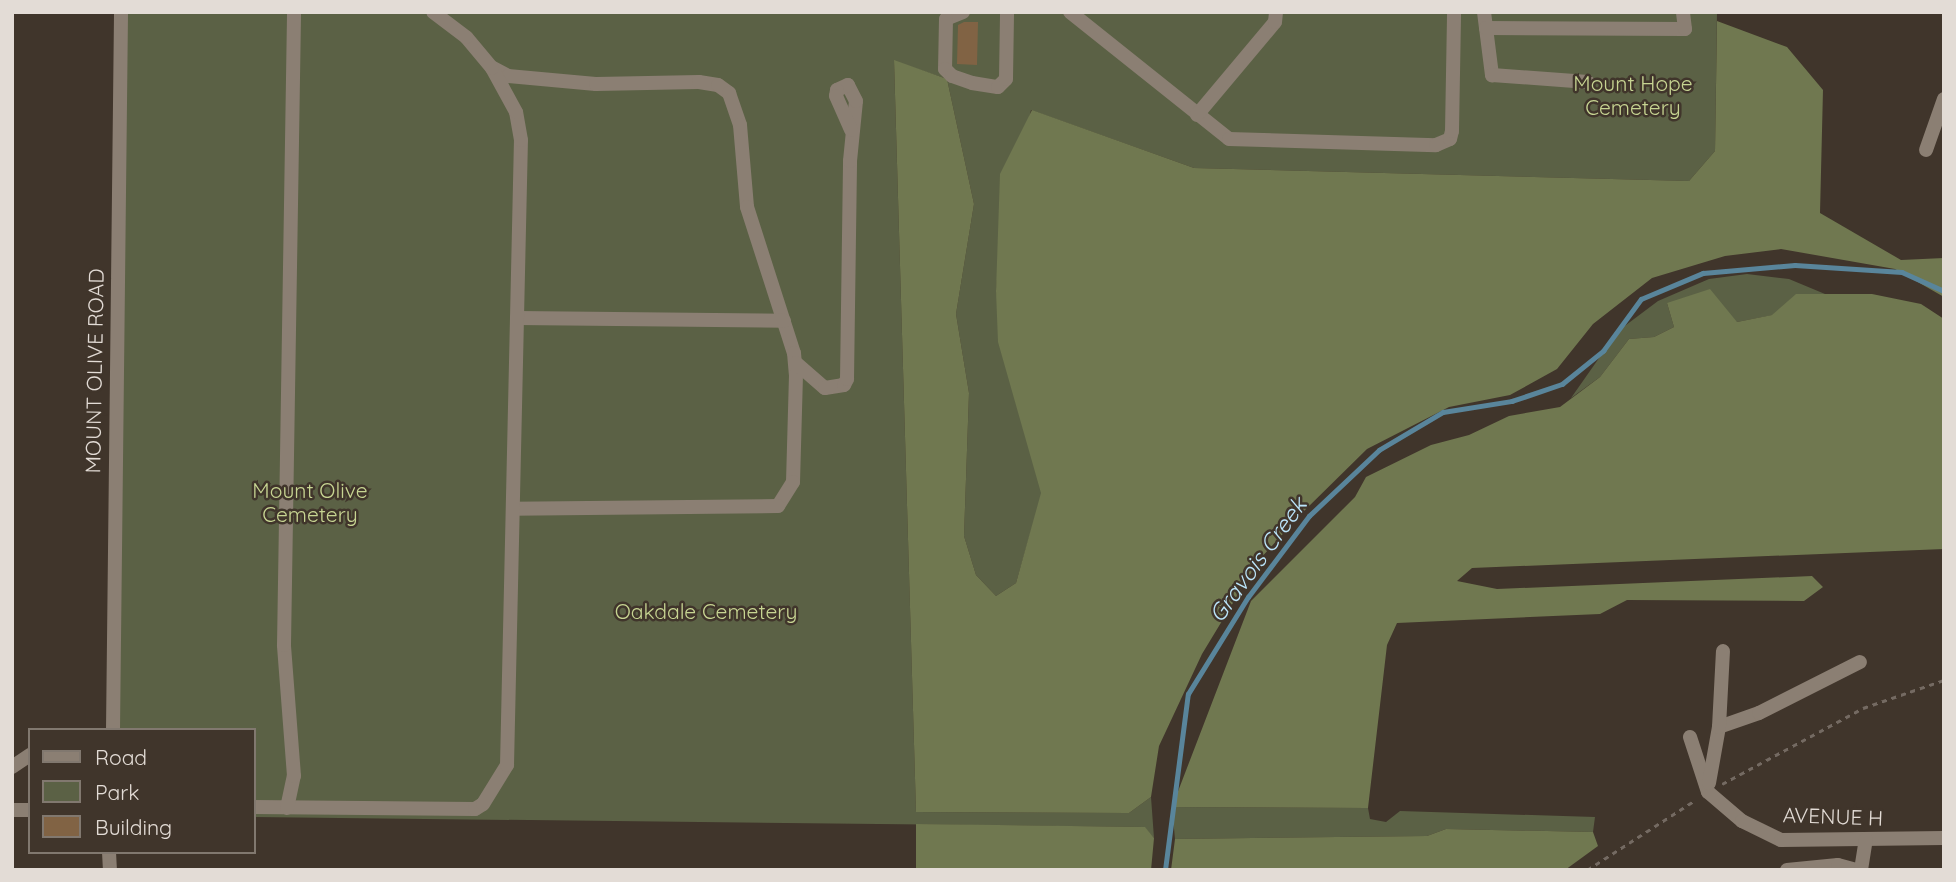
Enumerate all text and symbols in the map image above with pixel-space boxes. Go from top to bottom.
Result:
park label: Mount Hope Cemetery [1573,70,1693,120]
street label: MOUNT OLIVE ROAD [80,268,108,474]
park label: Mount Olive Cemetery [252,477,368,527]
water label: Gravois Creek [1203,492,1313,628]
park label: Oakdale Cemetery [615,598,797,624]
legend [28,728,256,854]
text: Road [95,744,147,770]
text: Park [95,779,139,805]
street label: AVENUE H [1782,802,1884,830]
text: Building [95,814,172,840]

